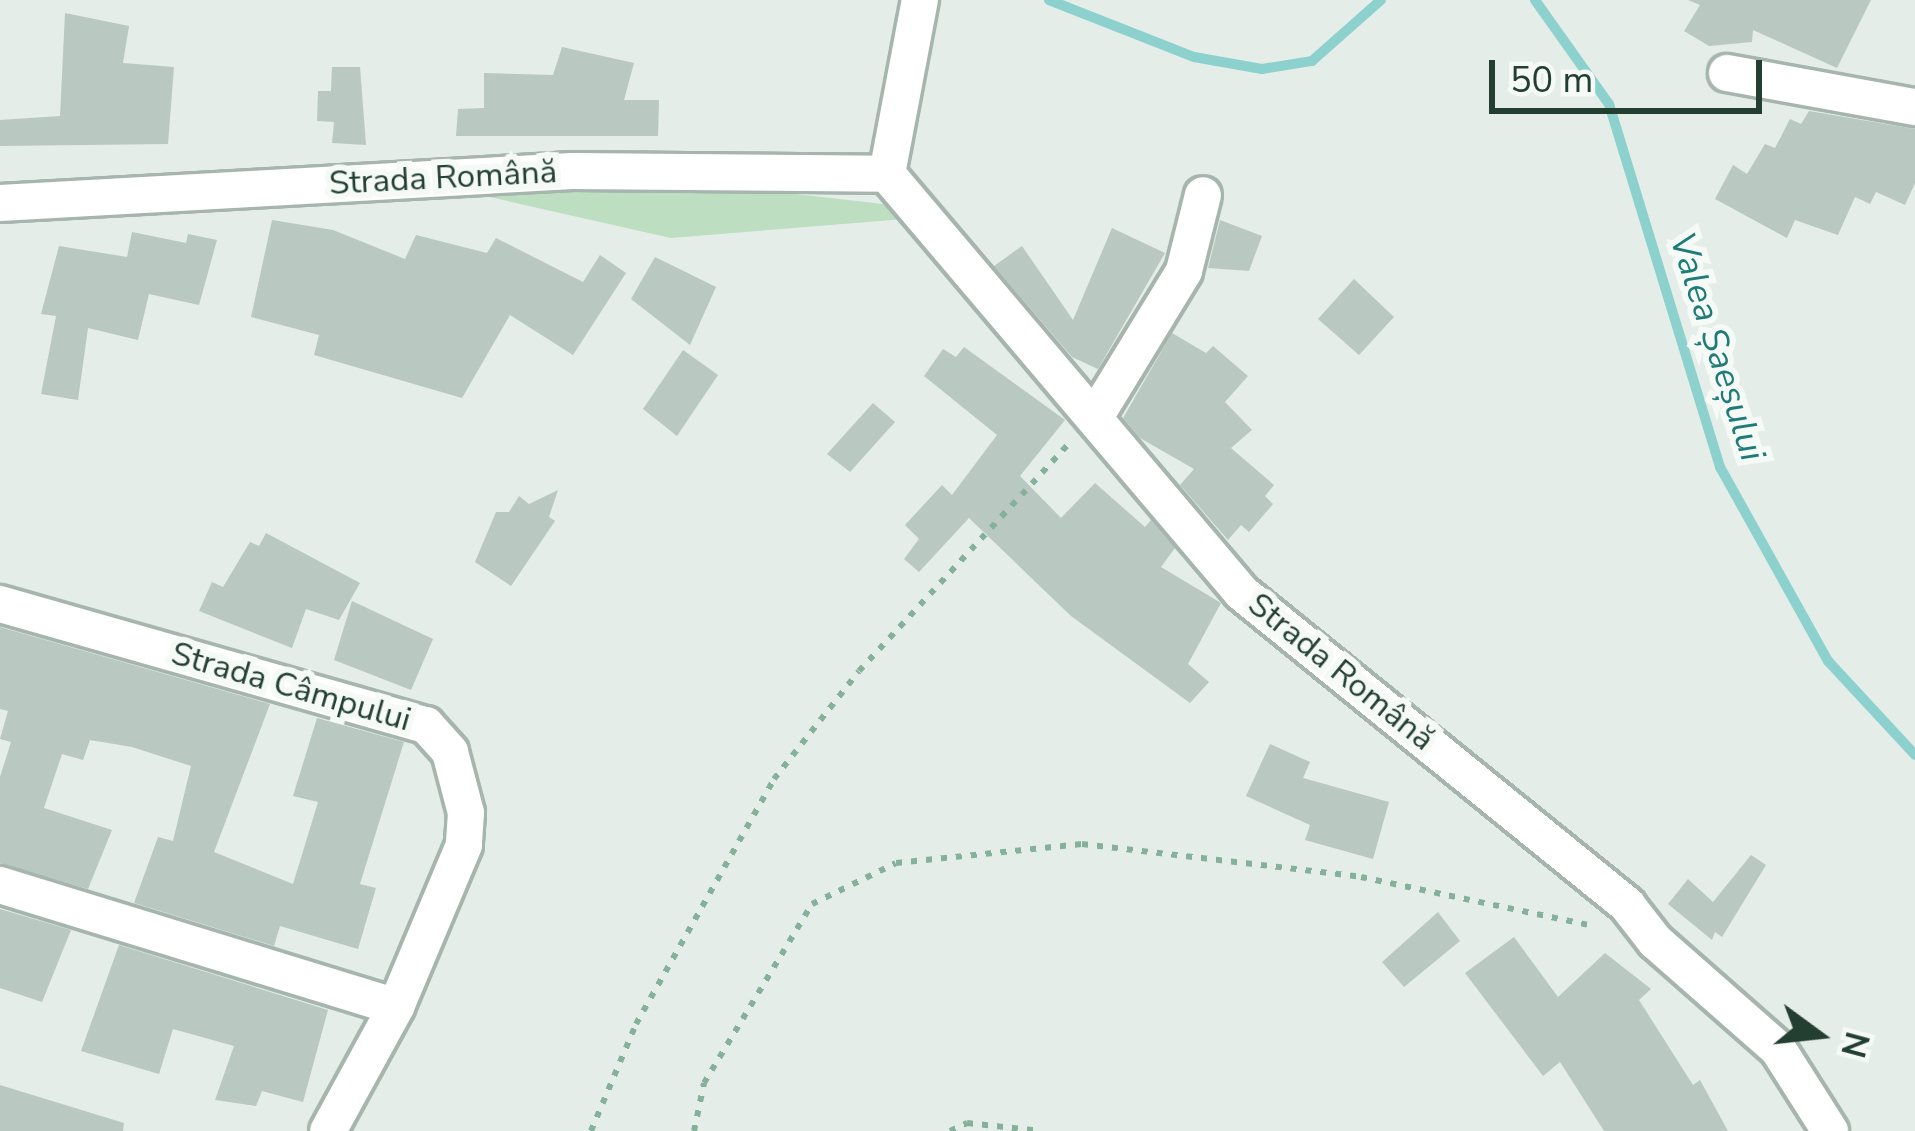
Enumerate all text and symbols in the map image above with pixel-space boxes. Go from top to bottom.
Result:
scale bar [1495,36,1768,110]
text: 50 m [1510,56,1593,105]
street label: Strada Română [328,152,558,204]
water label: Valea Șaeșului [1660,228,1774,466]
street label: Strada Română [1240,585,1442,759]
street label: Strada Câmpului [167,634,415,740]
north arrow [1759,975,1879,1095]
text: N [1829,1027,1879,1062]

